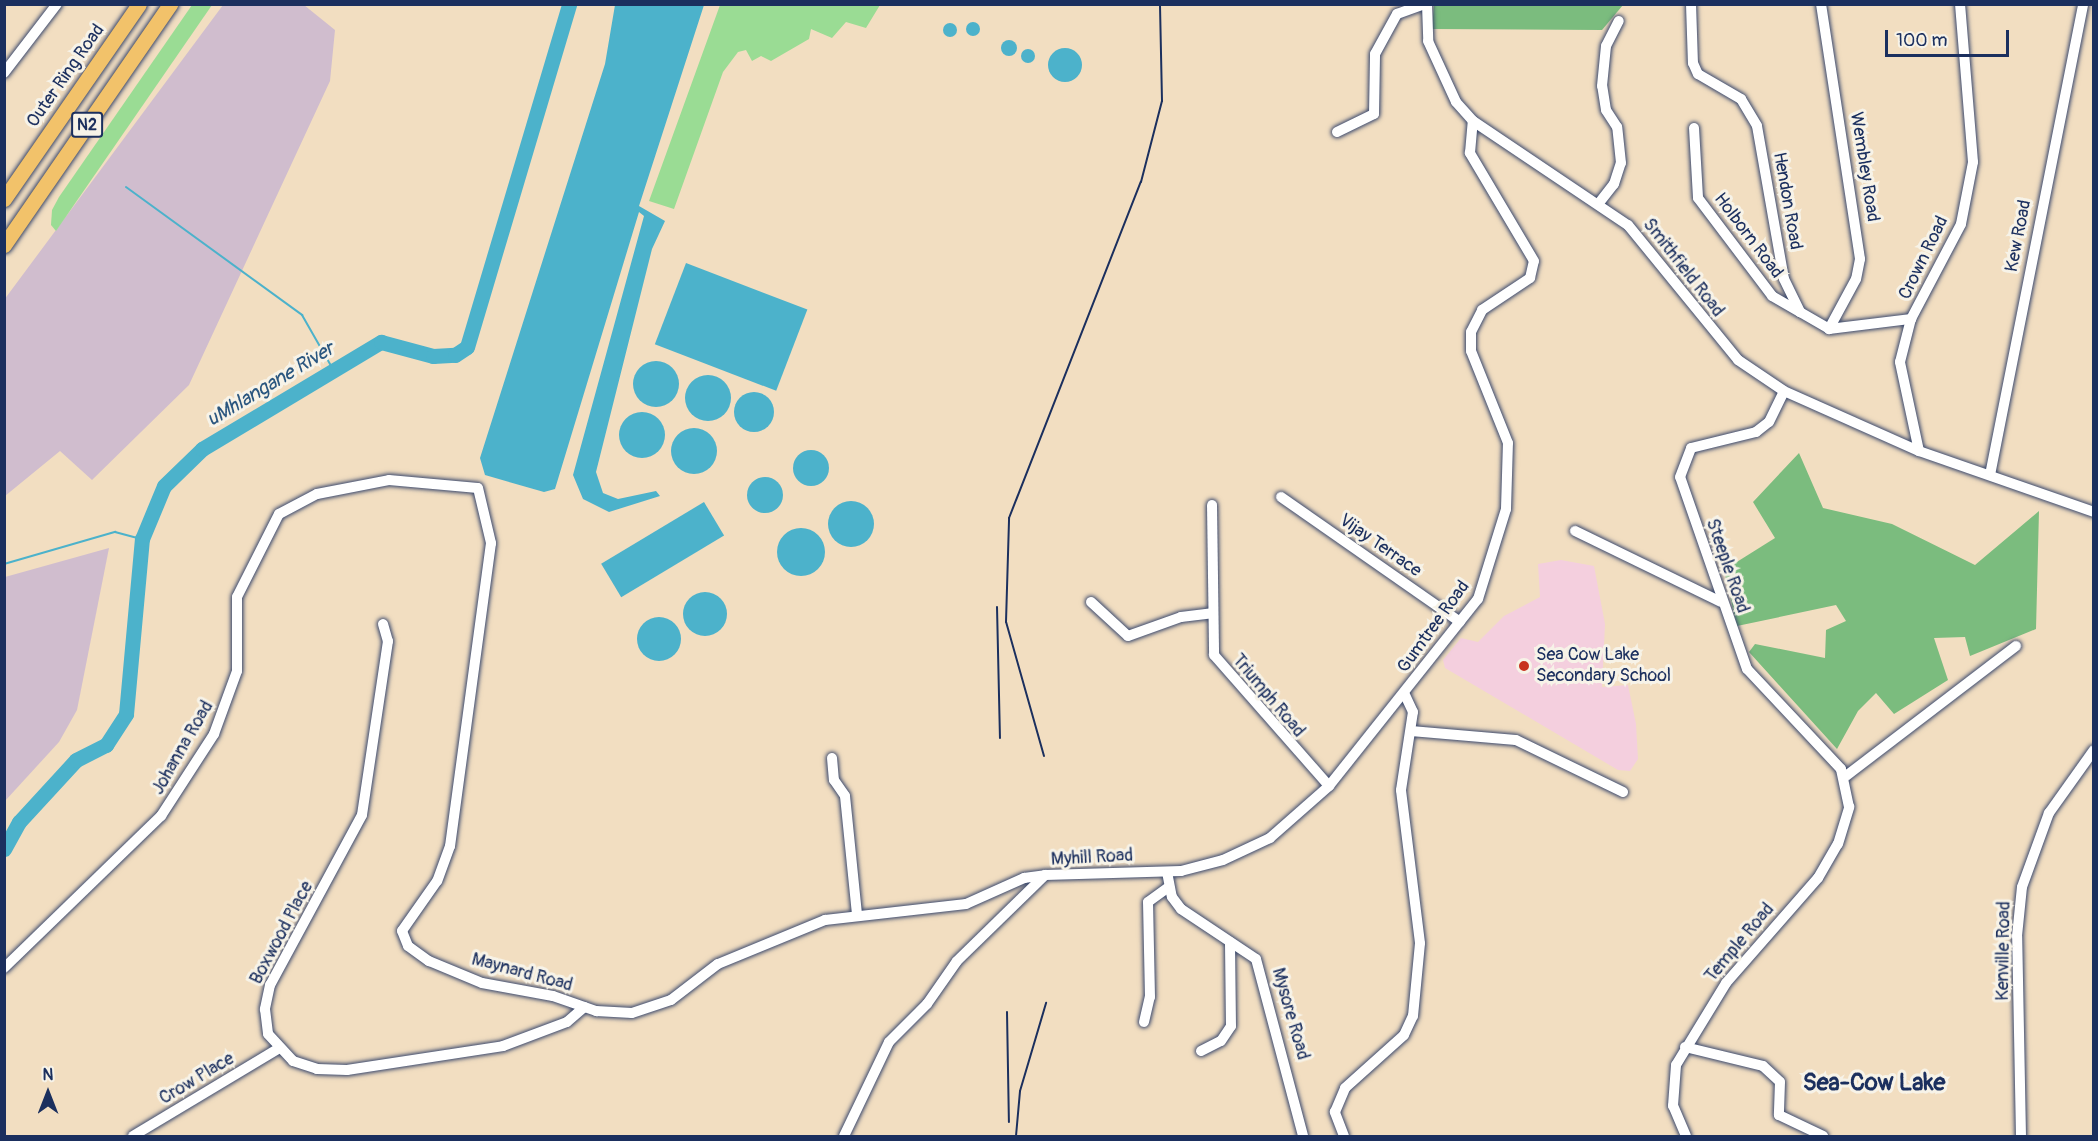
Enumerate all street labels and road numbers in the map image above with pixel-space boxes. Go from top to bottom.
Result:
street label: Outer Ring Road [23,20,109,132]
street label: Wembley Road [1845,111,1883,223]
road number: N2 [70,112,104,138]
street label: Hendon Road [1768,151,1806,251]
street label: Holborn Road [1709,189,1787,283]
street label: Kew Road [2001,198,2037,274]
street label: Crown Road [1895,213,1953,303]
street label: Smithfield Road [1638,214,1728,322]
street label: Vijay Terrace [1335,510,1425,582]
street label: Steeple Road [1701,516,1753,616]
street label: Gumtree Road [1393,577,1475,677]
street label: Triumph Road [1227,650,1309,742]
street label: Johanna Road [148,697,218,799]
street label: Myhill Road [1050,845,1134,871]
street label: Boxwood Place [246,878,318,988]
street label: Temple Road [1701,899,1779,987]
street label: Kenville Road [1992,901,2016,1001]
street label: Maynard Road [469,949,575,997]
street label: Mysore Road [1267,966,1313,1062]
street label: Crow Place [156,1048,238,1110]

